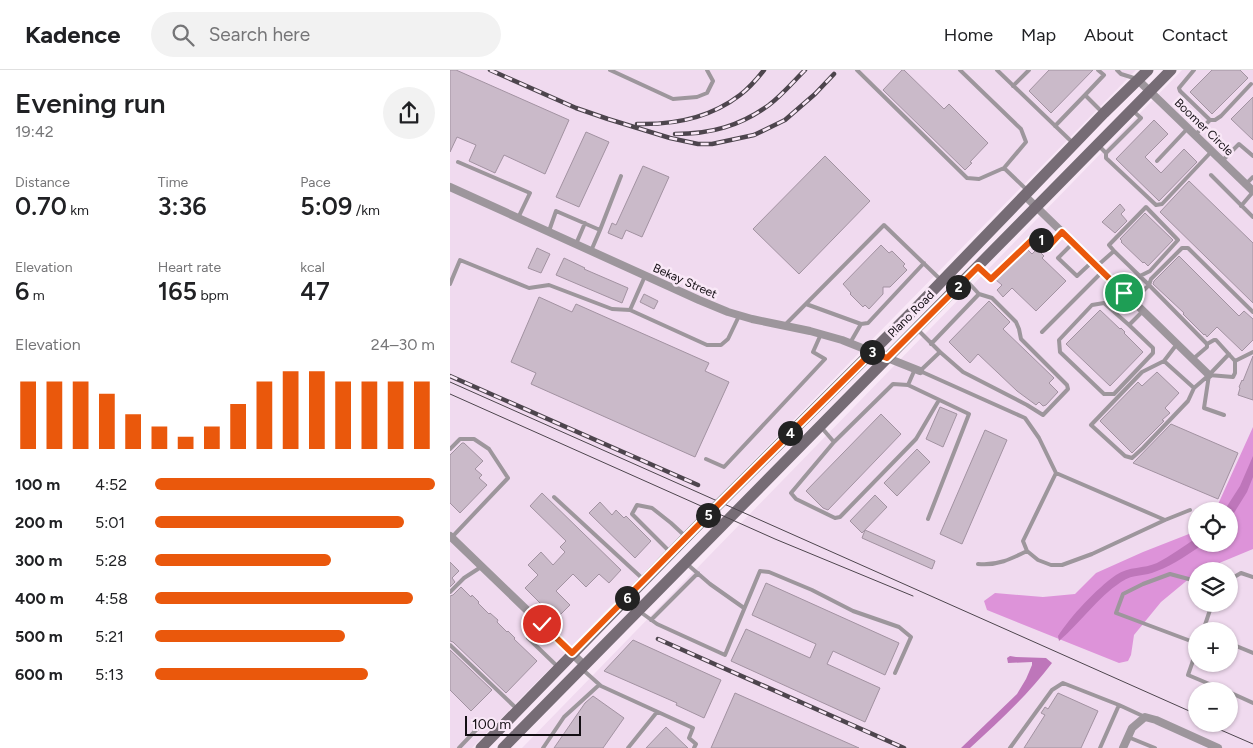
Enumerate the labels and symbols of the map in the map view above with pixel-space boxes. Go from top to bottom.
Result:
street label: Boomer Circle [1172,95,1237,159]
pin: 1 [1028,228,1054,252]
street label: Bekay Street [651,261,720,302]
pin [1103,272,1145,314]
pin: 2 [946,274,970,300]
street label: Plano Road [885,288,937,340]
pin: 3 [860,340,884,364]
pin: 4 [778,420,802,446]
pin: 5 [696,502,720,528]
pin: 6 [614,586,640,610]
pin [521,603,563,645]
scale bar [465,713,581,736]

